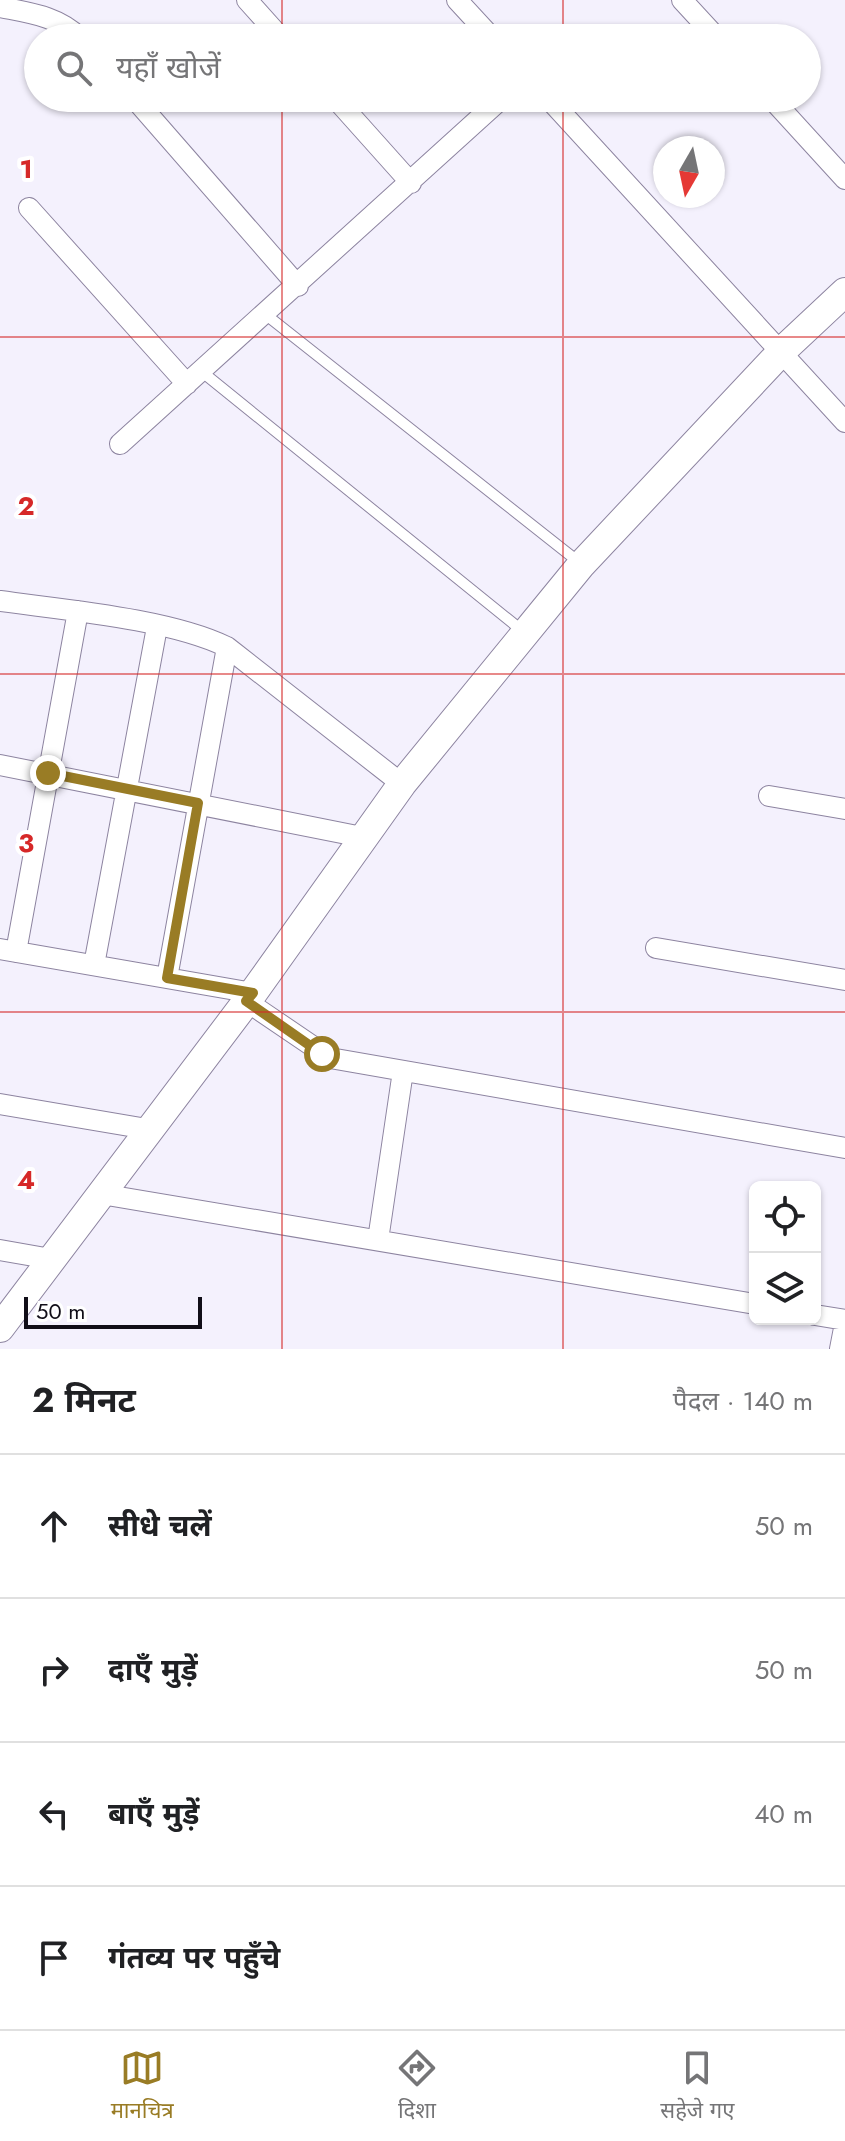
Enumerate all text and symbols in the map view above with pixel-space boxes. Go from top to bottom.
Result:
search box [24,24,821,112]
icon: search [52,46,96,90]
text: यहाँ खोजें [116,46,221,89]
north arrow [653,136,725,208]
text: 1 [19,150,33,188]
text: 2 [17,487,35,525]
route end [30,755,66,791]
text: 3 [18,824,34,862]
route start [304,1036,340,1072]
text: 4 [17,1161,35,1199]
map controls [749,1181,821,1325]
button: locate [749,1181,821,1253]
button: layers [749,1253,821,1325]
scale bar [24,1293,202,1329]
text: 50 m [36,1295,85,1327]
text: 2 मिनट [32,1376,136,1425]
text: पैदल · 140 m [673,1382,813,1420]
icon: ahead [32,1504,76,1548]
text: सीधे चलें [108,1504,212,1547]
text: 50 m [755,1507,813,1545]
icon: right [32,1648,76,1692]
text: दाएँ मुड़ें [108,1648,198,1691]
text: 50 m [755,1651,813,1689]
icon: left [32,1792,76,1836]
text: बाएँ मुड़ें [108,1792,199,1835]
text: 40 m [754,1795,813,1833]
icon: arrive [32,1936,76,1980]
text: गंतव्य पर पहुँचे [108,1936,280,1979]
tab: मानचित्र [111,2046,174,2127]
tab: दिशा [395,2046,439,2127]
tab: सहेजे गए [660,2046,734,2127]

